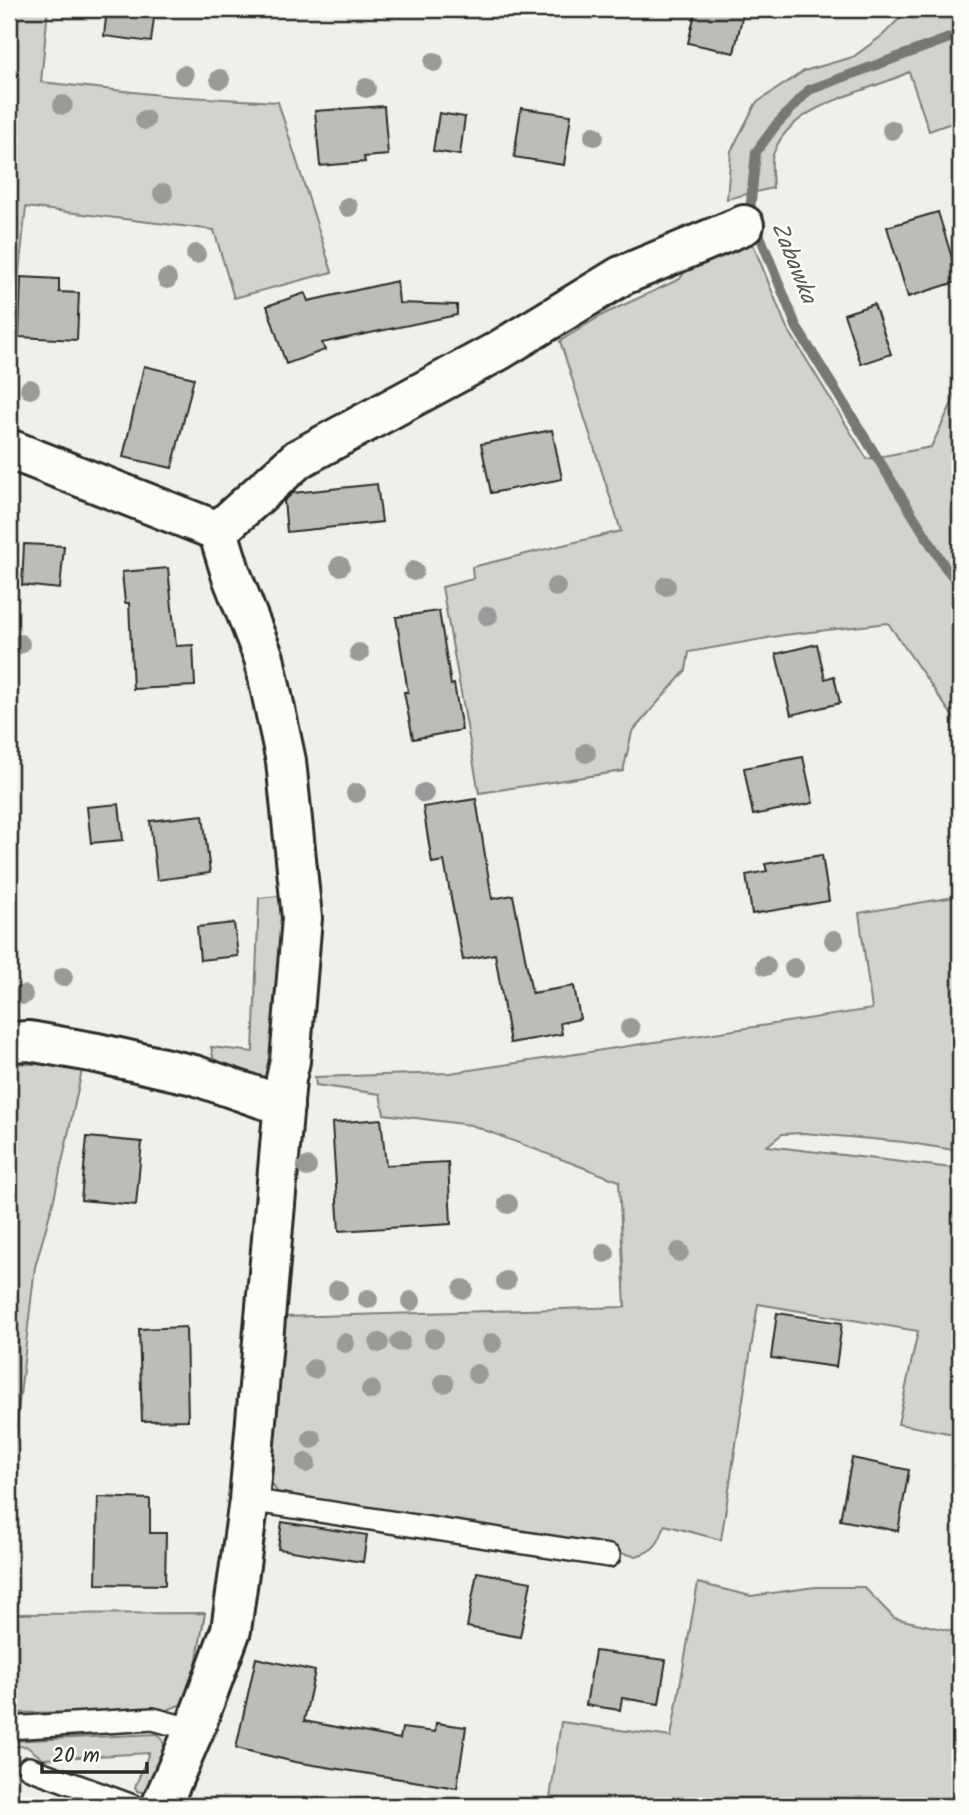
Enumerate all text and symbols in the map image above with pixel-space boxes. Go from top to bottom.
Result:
water label: Zabawka [760,217,826,311]
scale bar [42,1731,147,1775]
text: 20 m [52,1740,100,1773]

